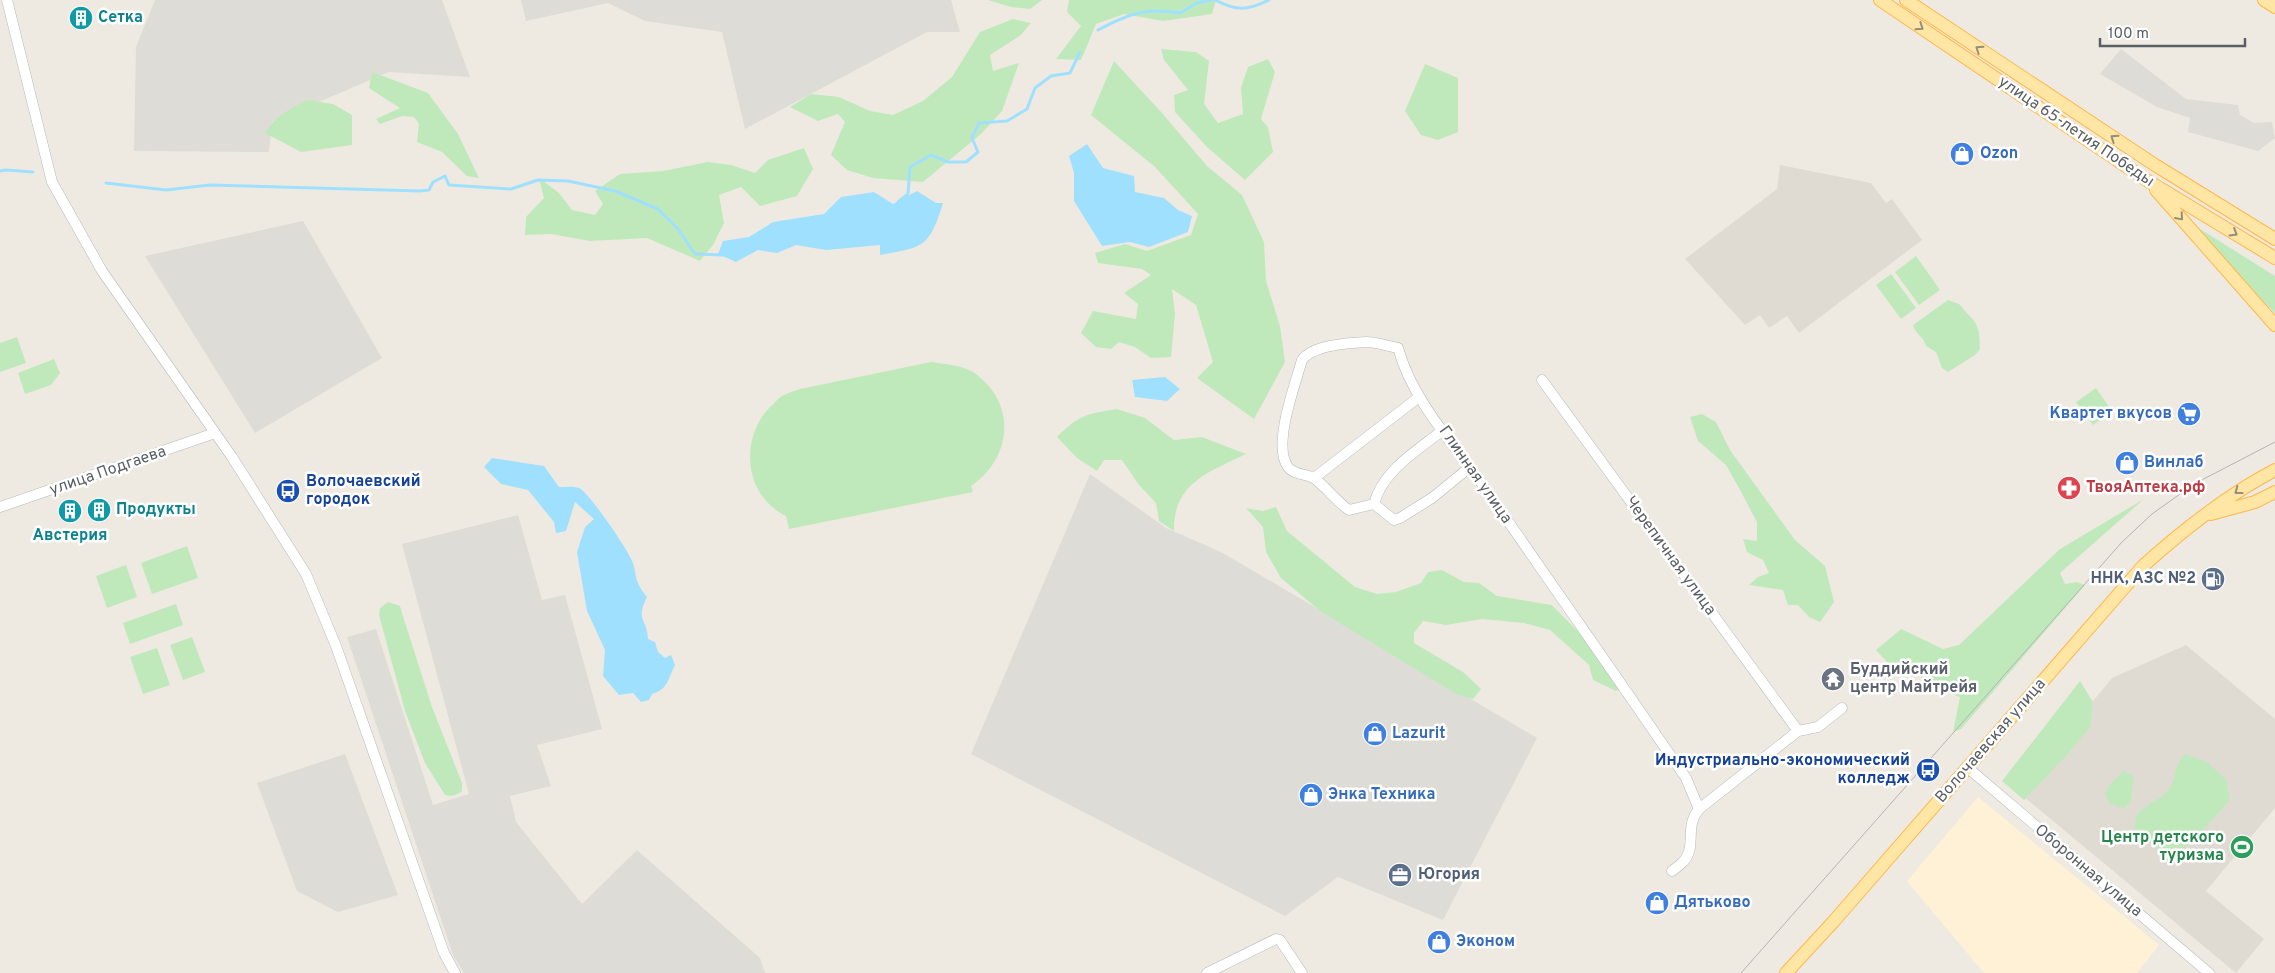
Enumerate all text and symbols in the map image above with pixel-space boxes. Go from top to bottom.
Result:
building icon: Сетка [68,5,94,31]
place label: Сетка [98,8,143,28]
scale bar [2100,15,2245,47]
one-way arrow [1915,21,1924,30]
text: 100 m [2108,25,2149,44]
one-way arrow [1975,45,1984,55]
street label: улица 65-летия Победы [1994,72,2158,192]
one-way arrow [2111,135,2120,145]
shop icon: Ozon [1949,141,1975,167]
place label: Ozon [1980,144,2018,164]
one-way arrow [2174,212,2183,221]
one-way arrow [2228,227,2237,237]
supermarket icon: Квартет вкусов [2176,401,2202,427]
place label: Квартет вкусов [2049,404,2172,424]
street label: Глинная улица [1434,422,1516,528]
street label: улица Подгаева [47,442,169,500]
shop icon: Винлаб [2114,450,2140,476]
place label: Винлаб [2144,453,2203,473]
place label: Волочаевский городок [306,472,421,510]
pharmacy icon: ТвояАптека.рф [2056,475,2082,501]
bus stop icon: Волочаевский городок [275,478,301,504]
place label: ТвояАптека.рф [2086,478,2205,498]
one-way arrow [2235,485,2244,493]
street label: Черепичная улица [1620,493,1720,619]
building icon: Продукты [86,497,112,523]
building icon: Австерия [57,498,83,524]
place label: Продукты [116,500,196,520]
place label: Австерия [33,526,107,546]
fuel station icon: ННК, АЗС №2 [2200,566,2226,592]
place label: ННК, АЗС №2 [2091,569,2196,589]
place label: Буддийский центр Майтрейя [1850,660,1977,698]
temple icon: Буддийский центр Майтрейя [1820,666,1846,692]
street label: Волочаевская улица [1931,675,2051,807]
shop icon: Lazurit [1362,721,1388,747]
place label: Lazurit [1392,724,1446,744]
place label: Индустриально-экономический колледж [1655,751,1910,789]
bus stop icon: Индустриально-экономический колледж [1915,757,1941,783]
shop icon: Энка Техника [1298,782,1324,808]
place label: Энка Техника [1328,785,1435,805]
street label: Оборонная улица [2030,820,2146,922]
place label: Центр детского туризма [2101,828,2224,866]
sports icon: Центр детского туризма [2229,834,2255,860]
office icon: Югория [1387,862,1413,888]
place label: Югория [1418,865,1480,885]
shop icon: Дятьково [1644,890,1670,916]
place label: Дятьково [1674,893,1751,913]
shop icon: Эконом [1426,929,1452,955]
place label: Эконом [1456,932,1515,952]

